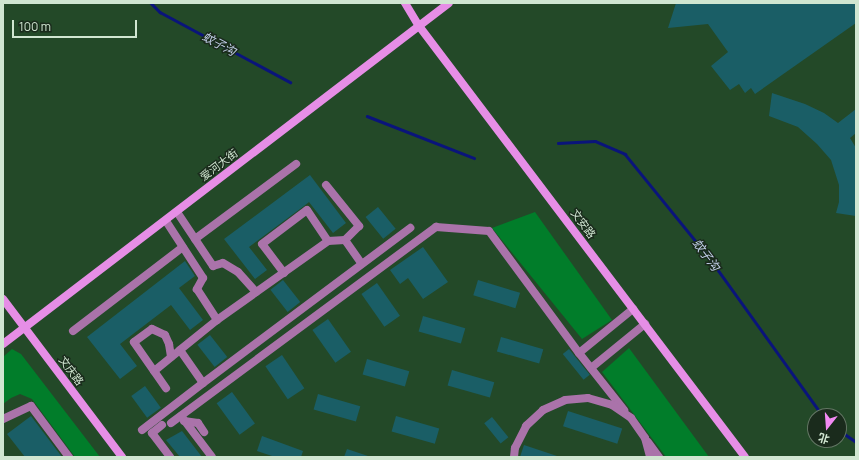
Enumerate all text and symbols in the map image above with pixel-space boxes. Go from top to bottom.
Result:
scale bar [14,12,139,38]
text: 100 m [19,18,51,35]
water label: 蚊子沟 [200,29,238,59]
street label: 爱河大街 [197,146,241,184]
street label: 文安路 [568,207,598,241]
water label: 蚊子沟 [689,236,723,274]
street label: 文庆路 [56,354,86,388]
north arrow [807,408,847,448]
text: 北 [816,430,831,448]

